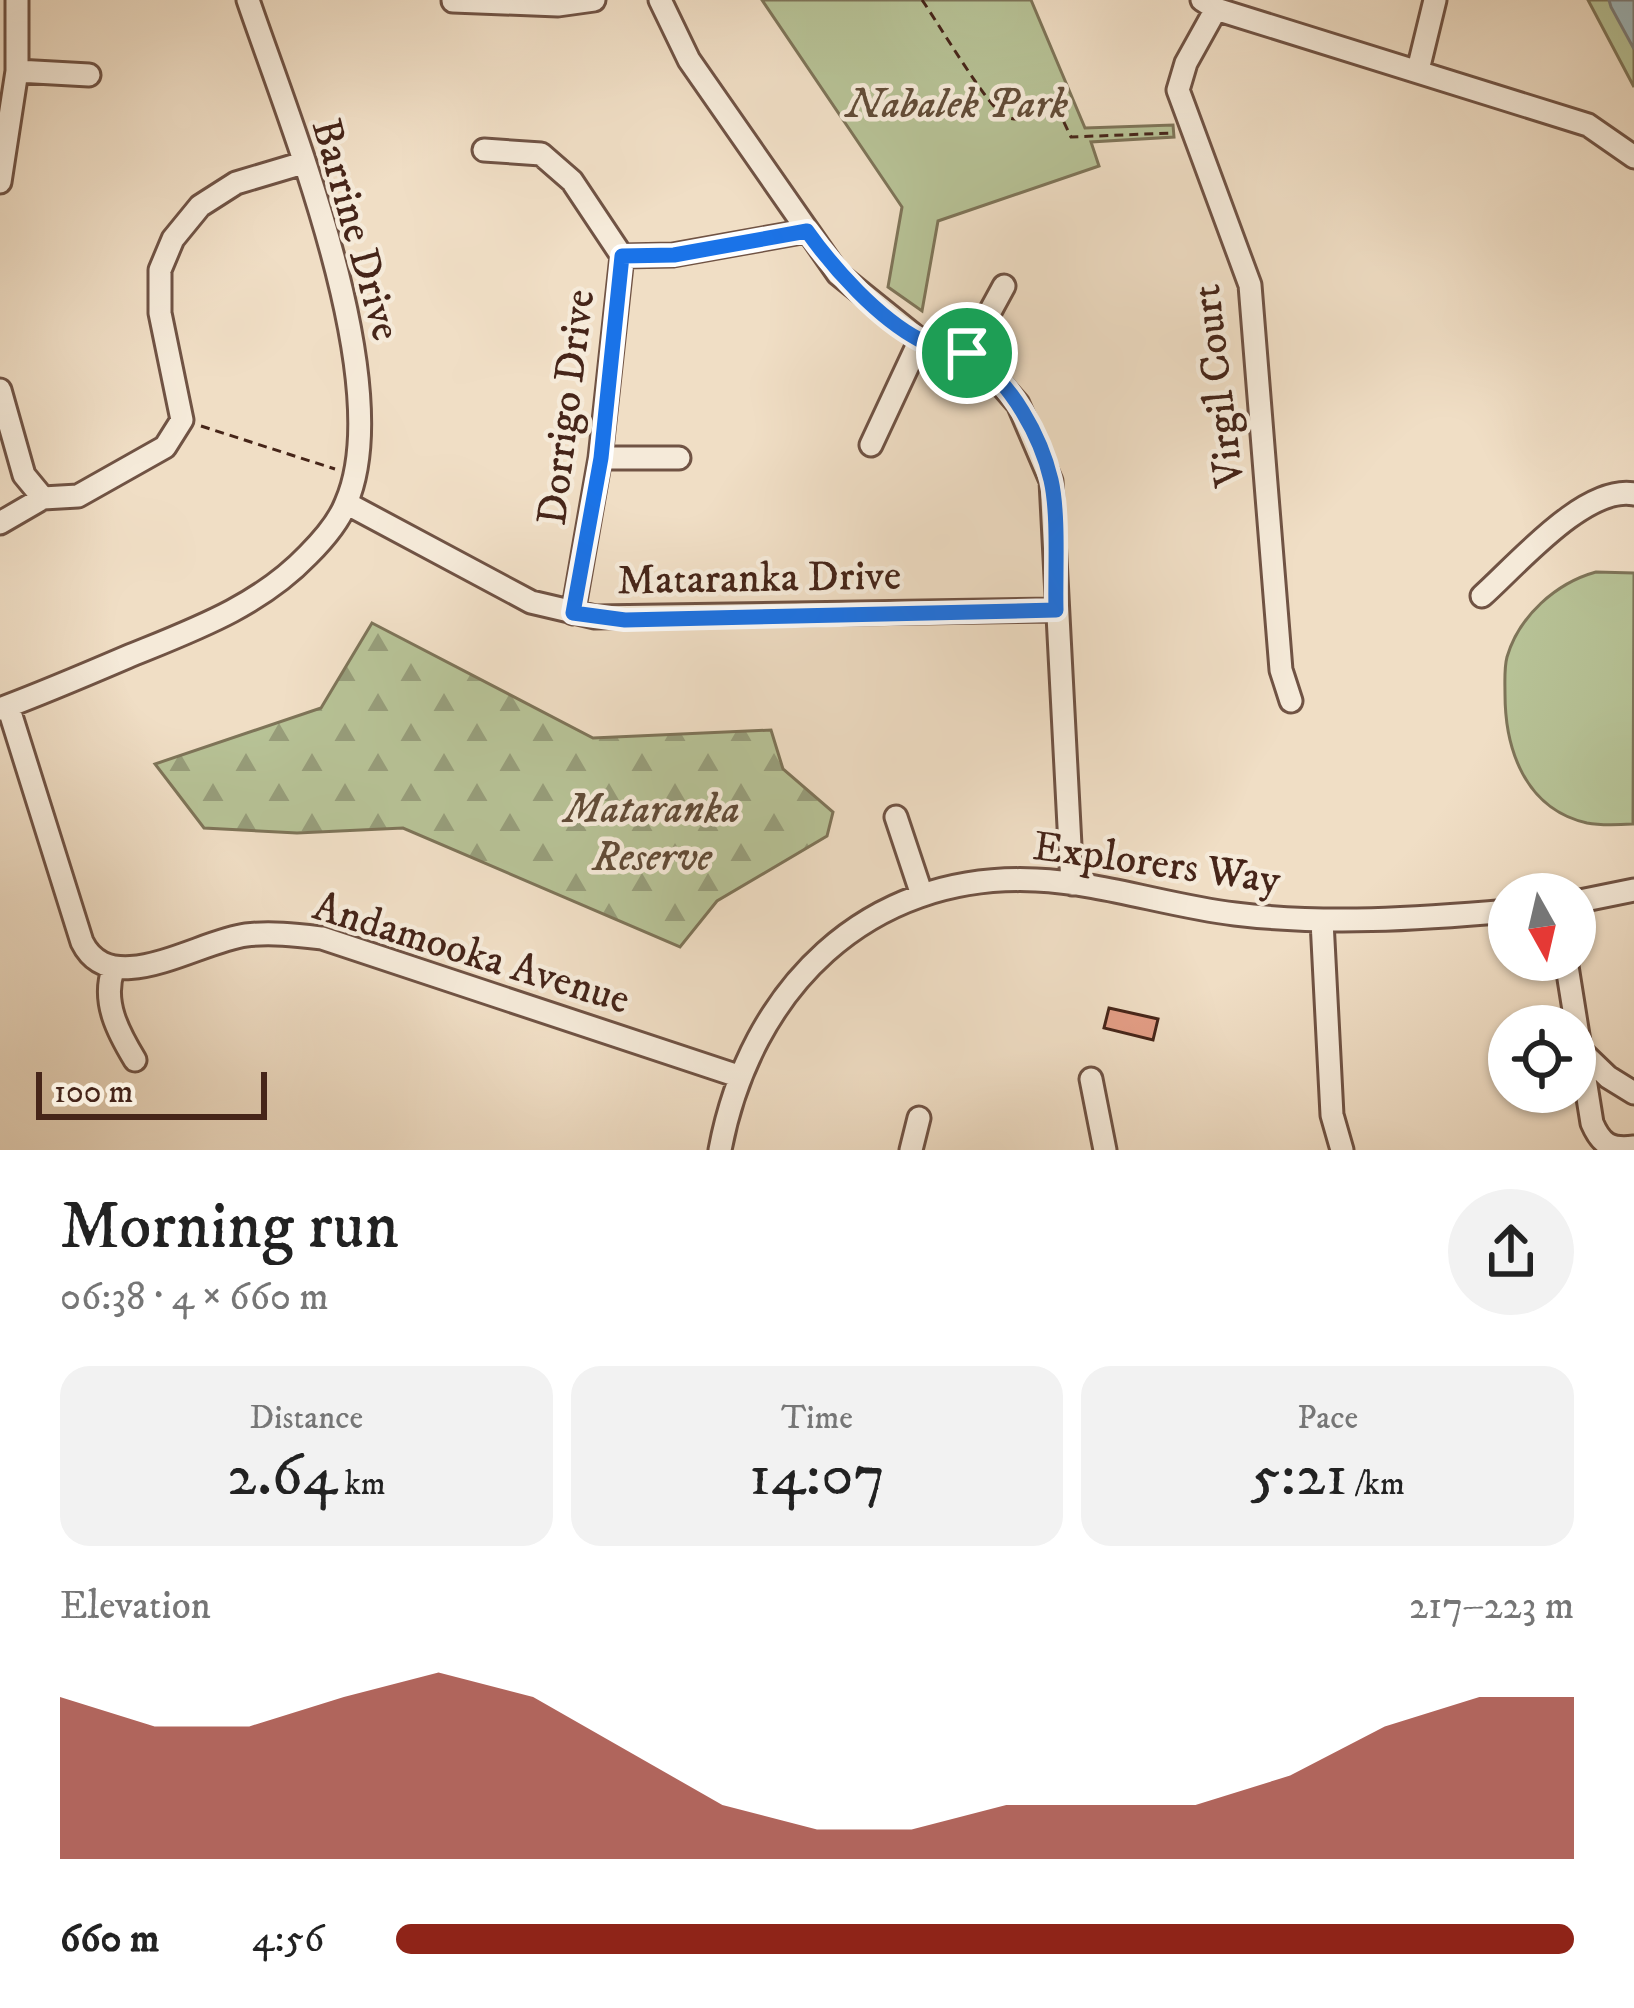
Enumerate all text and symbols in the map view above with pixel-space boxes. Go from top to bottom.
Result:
park label: Nabalek Park [843,79,1068,131]
street label: Barrine Drive [299,113,412,347]
street label: Virgil Court [1181,282,1257,491]
street label: Dorrigo Drive [527,287,607,528]
pin [916,302,1018,404]
icon: arrive [934,320,1000,386]
street label: Mataranka Drive [617,551,902,607]
park label: Mataranka Reserve [561,784,740,884]
street label: Explorers Way [1030,821,1285,907]
north arrow [1488,873,1596,981]
map controls [1488,873,1596,1113]
street label: Andamooka Avenue [307,881,636,1027]
button: locate [1488,1005,1596,1113]
scale bar [36,1066,267,1119]
text: 100 m [54,1072,133,1113]
text: Morning run [60,1187,399,1269]
button: share [1448,1189,1574,1315]
text: 06:38 · 4 × 660 m [60,1273,329,1322]
text: Distance [249,1398,363,1439]
text: Time [781,1398,853,1439]
text: Pace [1297,1398,1358,1439]
text: 2.64 [227,1439,337,1514]
text: 14:07 [749,1439,885,1514]
text: 5:21 [1251,1439,1348,1514]
text: km [337,1464,386,1505]
text: /km [1348,1464,1405,1505]
text: Elevation [60,1582,211,1631]
text: 217–223 m [1409,1582,1574,1631]
text: 660 m [60,1915,159,1964]
text: 4:56 [252,1915,324,1964]

